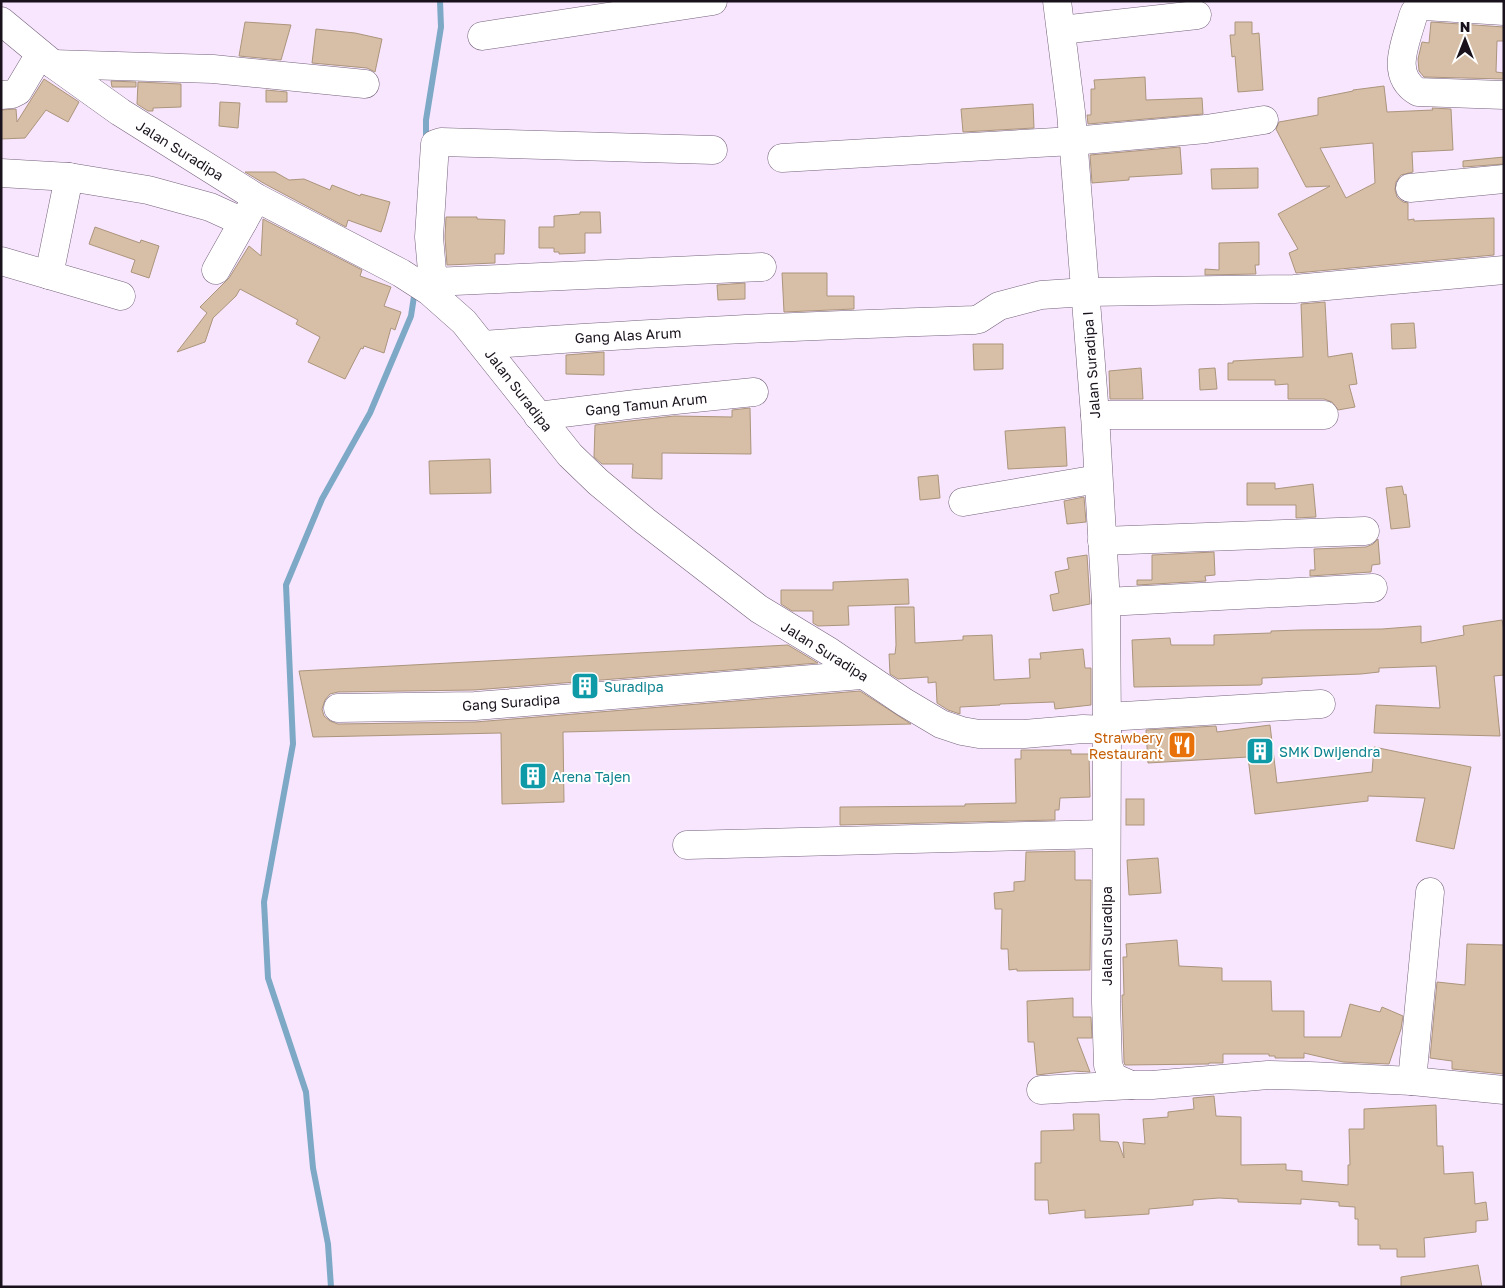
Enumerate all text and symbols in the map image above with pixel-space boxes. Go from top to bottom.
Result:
north arrow [1440,15,1490,65]
text: N [1460,18,1470,35]
street label: Jalan Suradipa [133,116,227,184]
street label: Jalan Suradipa I [1079,311,1103,419]
street label: Gang Alas Arum [574,324,682,346]
street label: Jalan Suradipa [482,345,556,435]
street label: Gang Tamun Arum [584,389,708,419]
street label: Jalan Suradipa [778,617,872,685]
building icon: Suradipa [570,671,600,701]
place label: Suradipa [604,678,664,695]
street label: Gang Suradipa [462,690,560,714]
place label: Strawbery Restaurant [1089,729,1163,762]
restaurant icon: Strawbery Restaurant [1167,730,1197,760]
building icon: SMK Dwijendra [1245,736,1275,766]
place label: SMK Dwijendra [1279,743,1380,760]
building icon: Arena Tajen [518,761,548,791]
place label: Arena Tajen [552,768,631,785]
street label: Jalan Suradipa [1098,886,1115,986]

